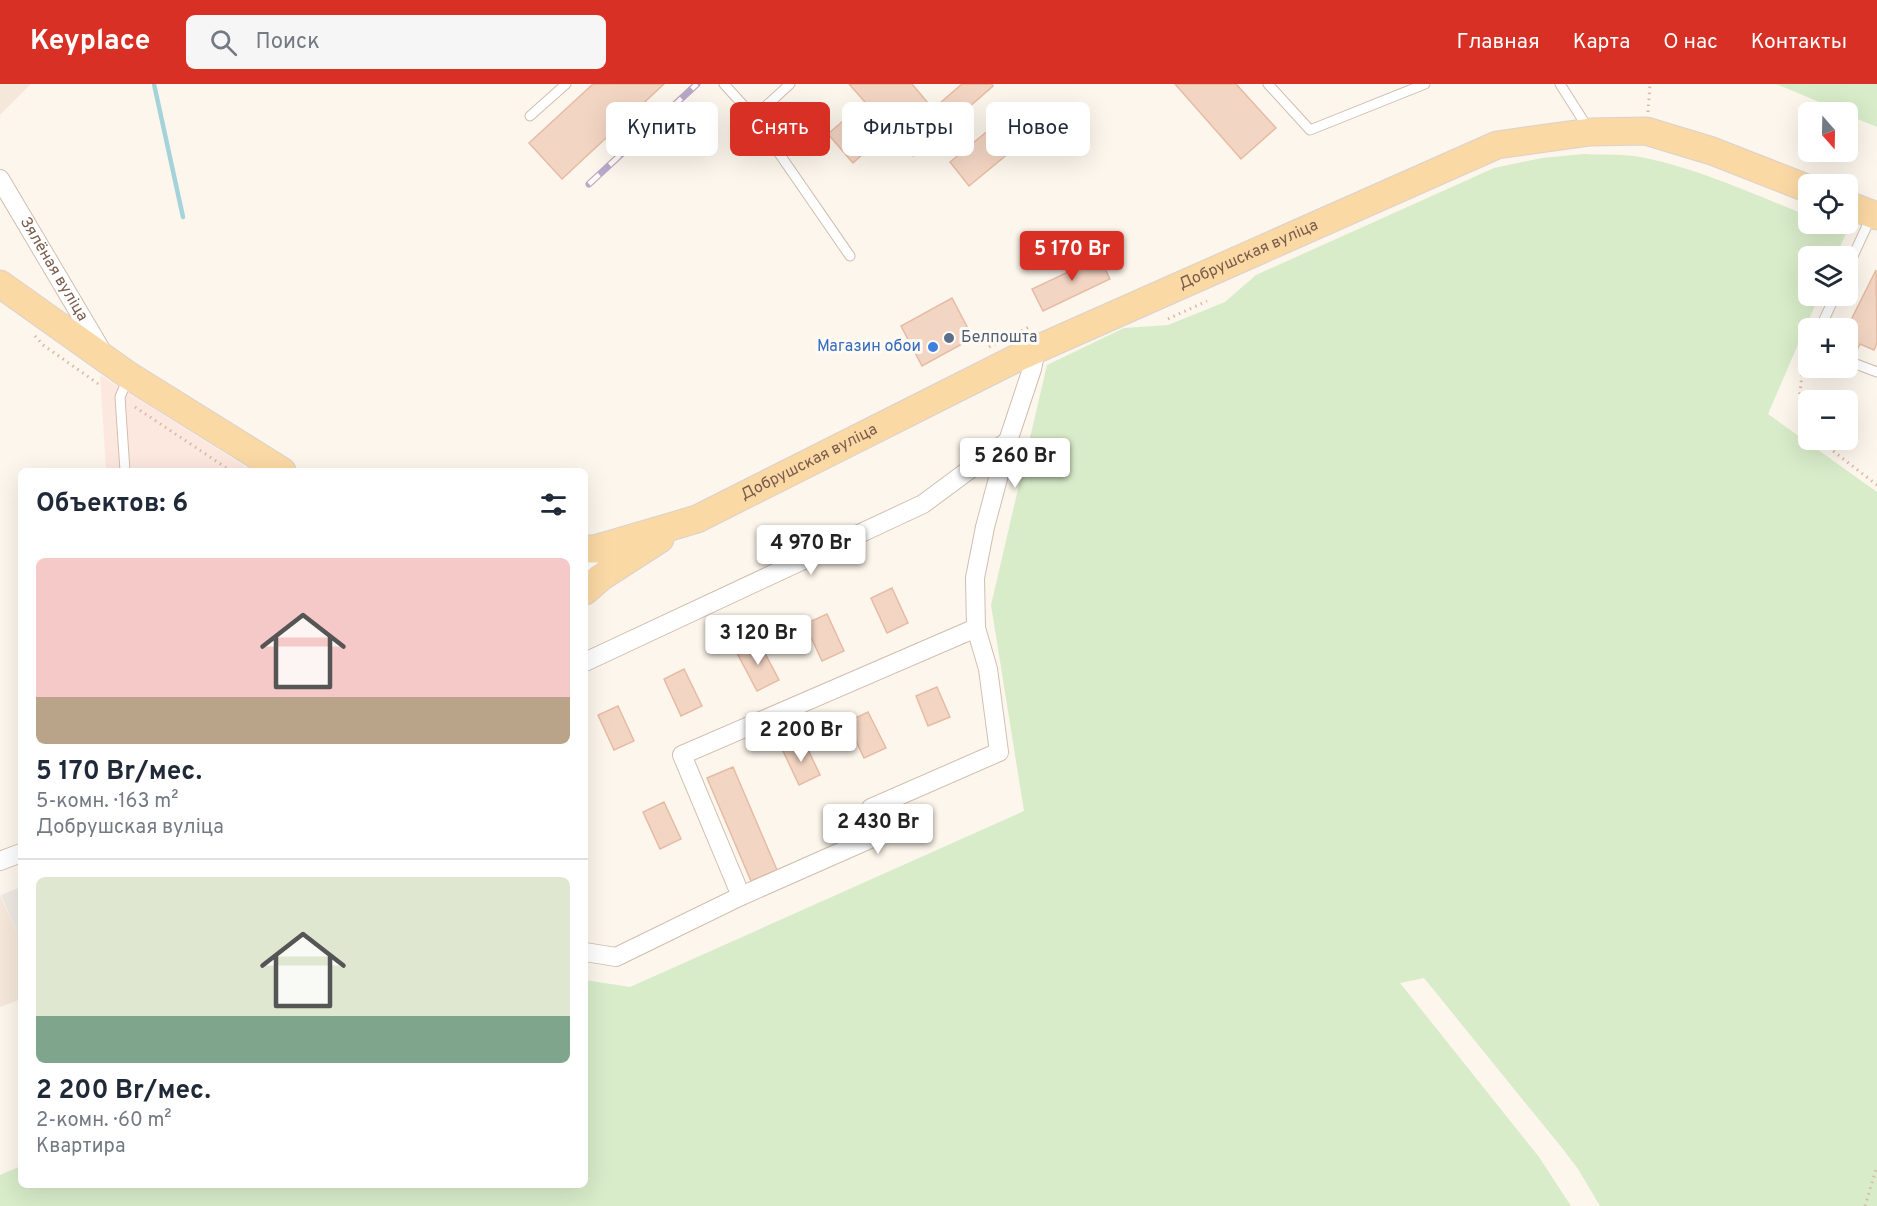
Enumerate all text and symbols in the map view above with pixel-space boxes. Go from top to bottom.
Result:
search box [186,15,606,69]
text: Keyplace [30,24,150,60]
icon: search [207,26,240,59]
text: Поиск [255,29,320,56]
text: Главная [1456,29,1540,56]
text: Карта [1573,29,1630,56]
text: О нас [1663,29,1718,56]
text: Контакты [1751,29,1847,56]
chip: Купить [606,102,718,156]
chip: Снять [730,102,830,156]
chip: Фильтры [842,102,974,156]
chip: Новое [986,102,1090,156]
north arrow [1798,102,1858,162]
map controls [1798,102,1858,450]
button: locate [1798,174,1858,234]
street label: Зялёная вуліца [15,214,92,325]
street label: Добрушская вуліца [1176,216,1321,295]
pin: 5 170 Br [1010,231,1134,282]
text: 5 170 Br [1034,237,1110,263]
button: layers [1798,246,1858,306]
button: + [1798,318,1858,378]
place label: Белпошта [961,328,1037,348]
marker: Белпошта [942,331,956,345]
place label: Магазин обои [817,337,921,357]
marker: Магазин обои [926,340,940,354]
button: − [1798,390,1858,450]
street label: Добрушская вуліца [738,420,881,505]
pin: 5 260 Br [953,438,1077,489]
text: 5 260 Br [974,444,1056,470]
text: Объектов: 6 [36,488,188,521]
icon: filters [537,488,570,521]
pin: 4 970 Br [749,525,873,576]
text: 4 970 Br [771,531,851,557]
icon: home [249,597,357,705]
pin: 3 120 Br [696,615,820,666]
text: 3 120 Br [719,621,797,647]
pin: 2 200 Br [739,712,863,763]
text: 2 200 Br [760,718,842,744]
text: 5 170 Br/мес. [36,756,202,789]
text: 5-комн. · 163 m² [36,789,178,815]
pin: 2 430 Br [816,804,940,855]
text: 2 430 Br [837,810,919,836]
text: Добрушская вуліца [36,815,224,841]
icon: home [249,916,357,1024]
text: 2 200 Br/мес. [36,1075,211,1108]
text: 2-комн. · 60 m² [36,1108,172,1134]
text: Квартира [36,1134,125,1160]

